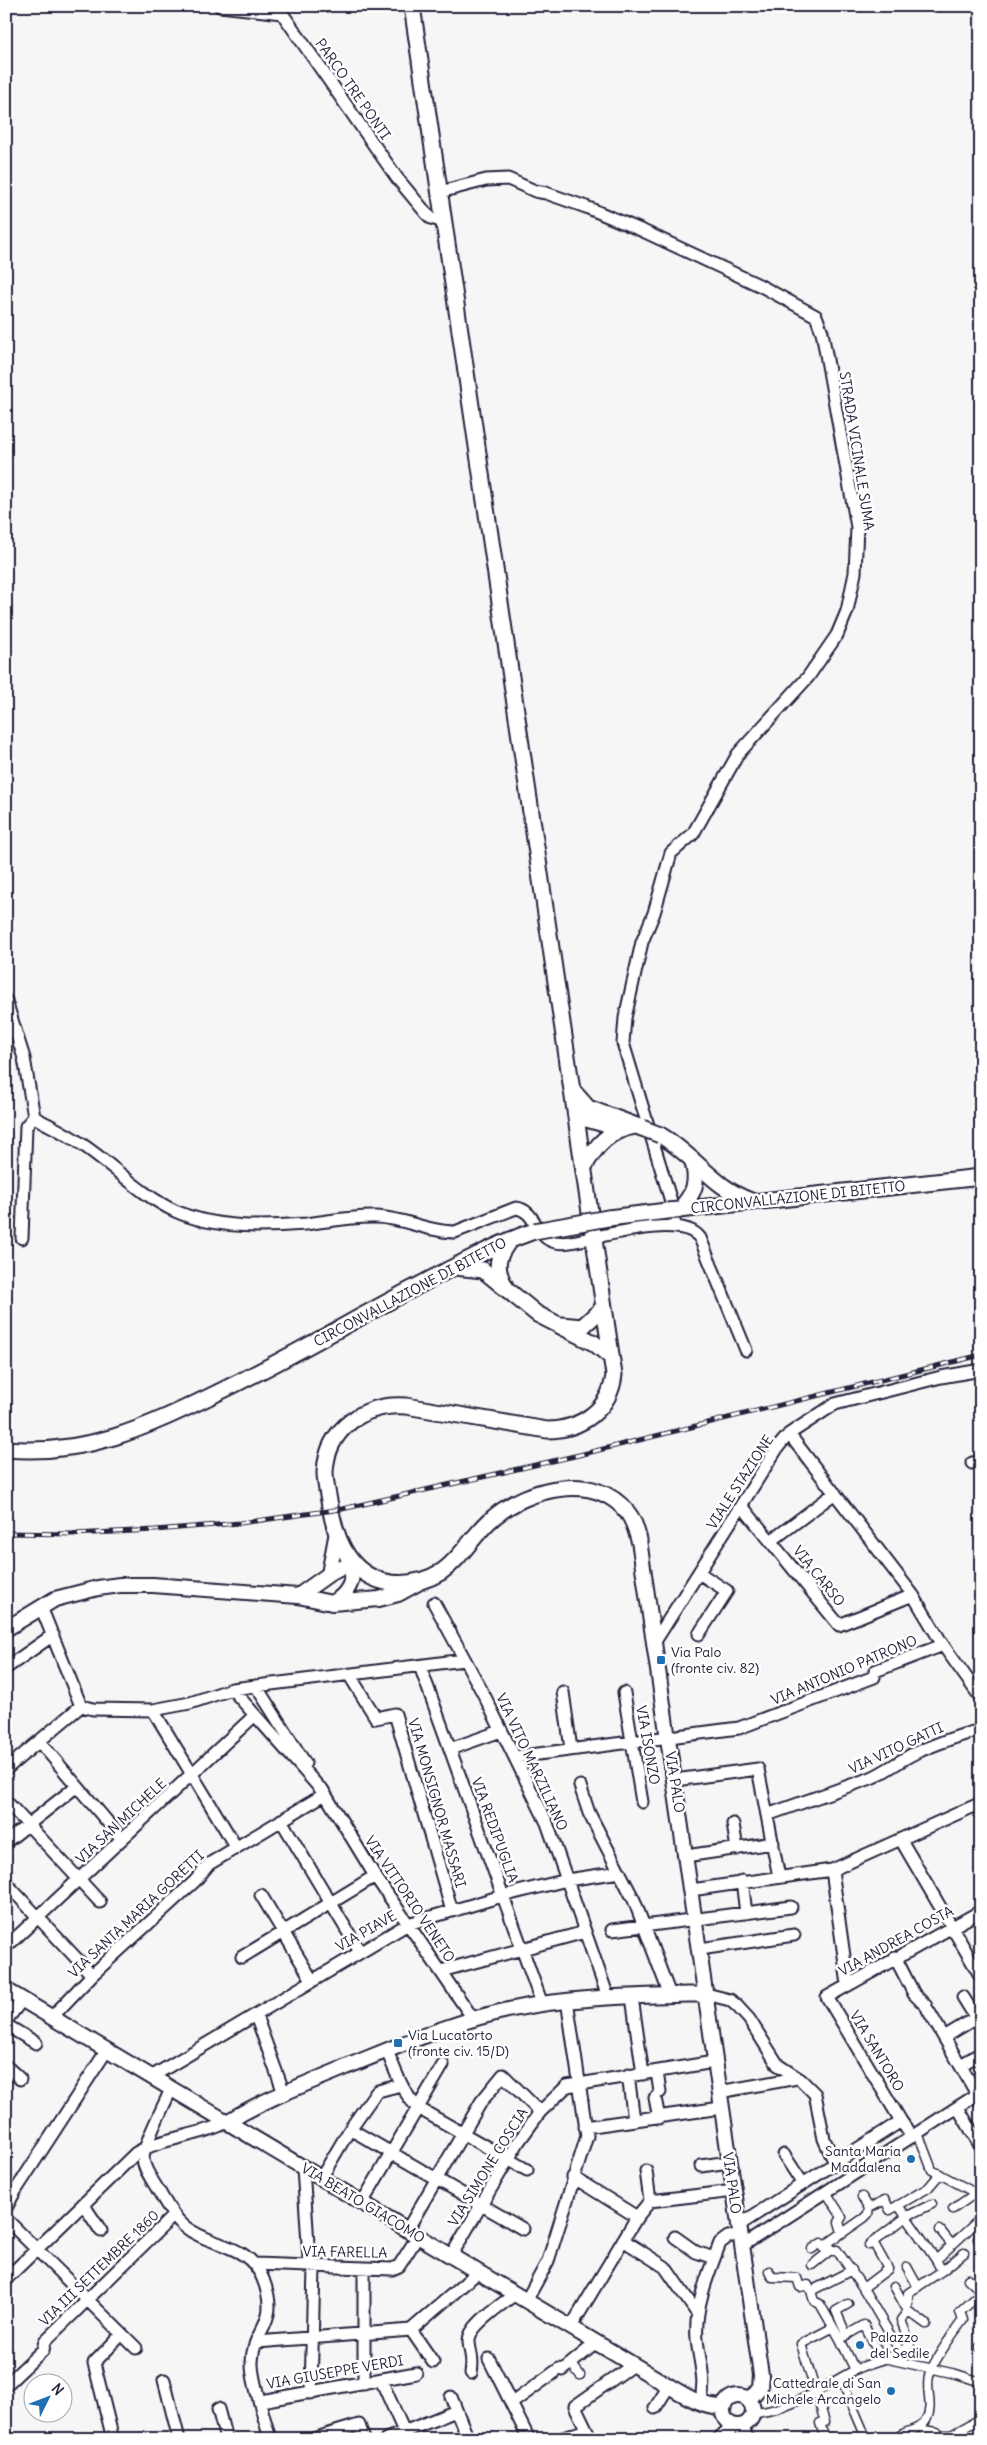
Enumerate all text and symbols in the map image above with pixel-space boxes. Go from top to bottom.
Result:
street label: PARCO TRE PONTI [311,35,395,143]
street label: STRADA VICINALE SUMA [836,370,878,532]
street label: CIRCONVALLAZIONE DI BITETTO [690,1177,906,1217]
street label: CIRCONVALLAZIONE DI BITETTO [310,1233,510,1351]
street label: VIALE STAZIONE [703,1431,777,1533]
street label: VIA CARSO [789,1542,849,1610]
street label: VIA ANTONIO PATRONO [768,1631,920,1709]
place label: Via Palo (fronte civ. 82) [671,1643,759,1677]
marker: Via Palo (fronte civ. 82) [655,1654,667,1666]
street label: VIA VITO MARZILIANO [492,1690,572,1834]
street label: VIA ISONZO [632,1704,664,1786]
street label: VIA MONSIGNOR MASSARI [404,1716,470,1890]
street label: VIA VITO GATTI [846,1718,946,1778]
street label: VIA PALO [661,1750,689,1814]
street label: VIA SAN MICHELE [72,1774,170,1868]
street label: VIA REDIPUGLIA [468,1775,522,1885]
street label: VIA VITTORIO VENETO [361,1832,459,1966]
street label: VIA SANTA MARIA GORETTI [64,1846,208,1982]
street label: VIA ANDREA COSTA [835,1902,957,1980]
street label: VIA PIAVE [332,1906,400,1956]
street label: VIA SANTORO [846,2007,908,2095]
place label: Via Lucatorto (fronte civ. 15/D) [408,2026,509,2060]
marker: Via Lucatorto (fronte civ. 15/D) [392,2037,404,2049]
street label: VIA SIMONE COSCIA [444,2104,532,2230]
place label: Santa Maria Maddalena [825,2142,901,2176]
street label: VIA PALO [719,2151,745,2215]
marker: Santa Maria Maddalena [905,2153,917,2165]
street label: VIA BEATO GIACOMO [298,2159,428,2247]
street label: VIA III SETTEMBRE 1860 [35,2206,163,2330]
street label: VIA FARELLA [302,2242,388,2262]
place label: Palazzo del Sedile [870,2328,930,2362]
marker: Palazzo del Sedile [854,2339,866,2351]
street label: VIA GIUSEPPE VERDI [265,2351,405,2393]
north arrow [22,2372,72,2422]
place label: Cattedrale di San Michele Arcangelo [766,2374,881,2408]
text: N [48,2380,68,2399]
marker: Cattedrale di San Michele Arcangelo [885,2385,897,2397]

